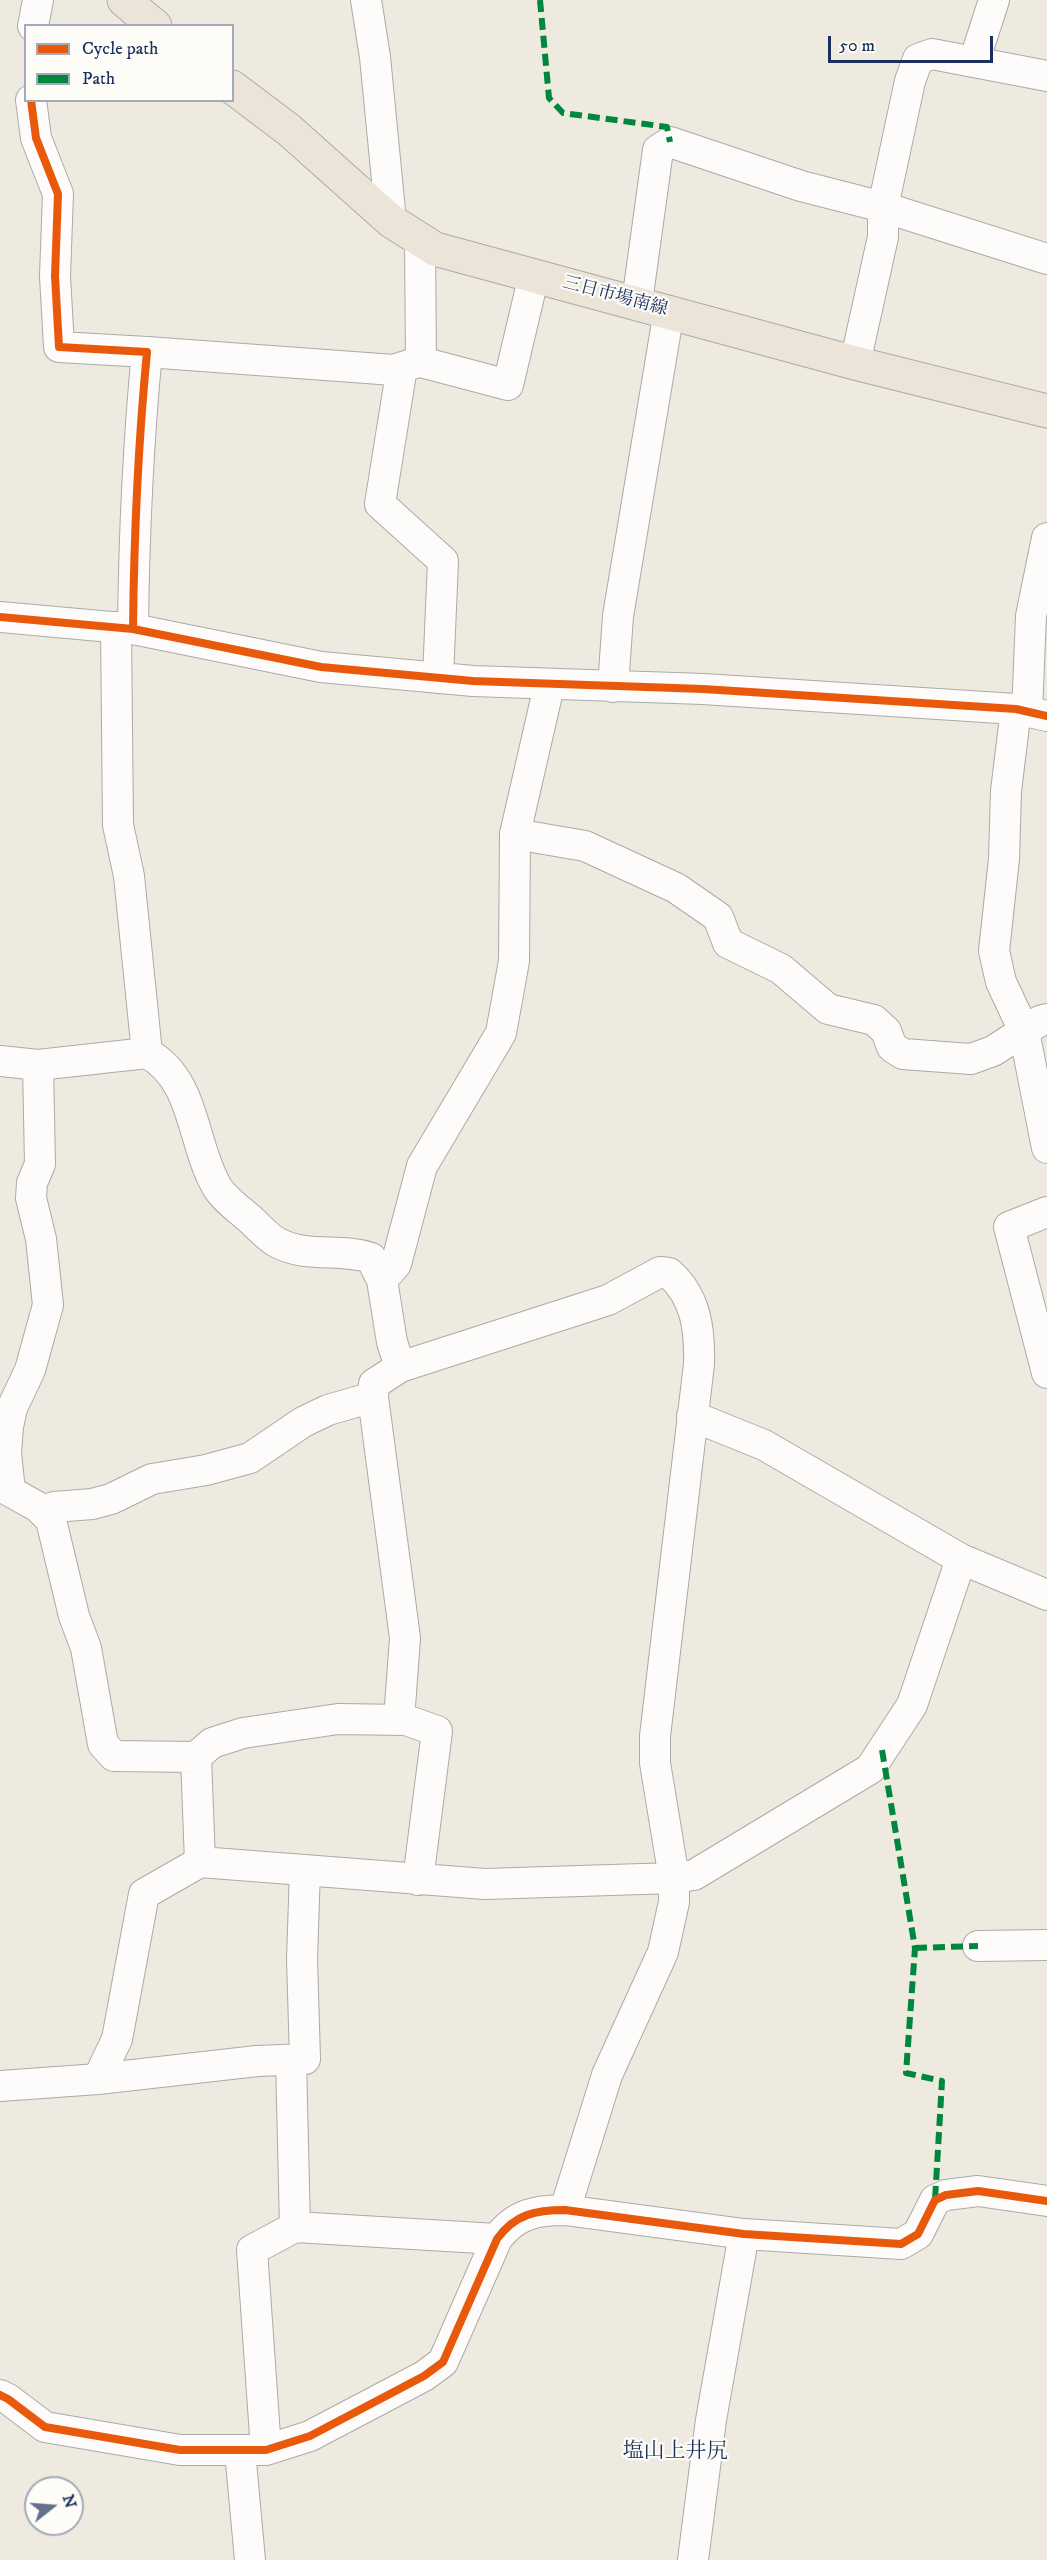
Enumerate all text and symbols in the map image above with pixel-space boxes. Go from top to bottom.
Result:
legend [24,24,234,102]
scale bar [831,24,996,62]
text: 50 m [839,35,875,57]
text: Cycle path [82,38,159,60]
text: Path [82,68,115,90]
street label: 三日市場南線 [560,273,670,321]
district label: 塩山上井尻 [623,2440,727,2466]
north arrow [24,2476,84,2536]
text: N [58,2492,81,2511]

